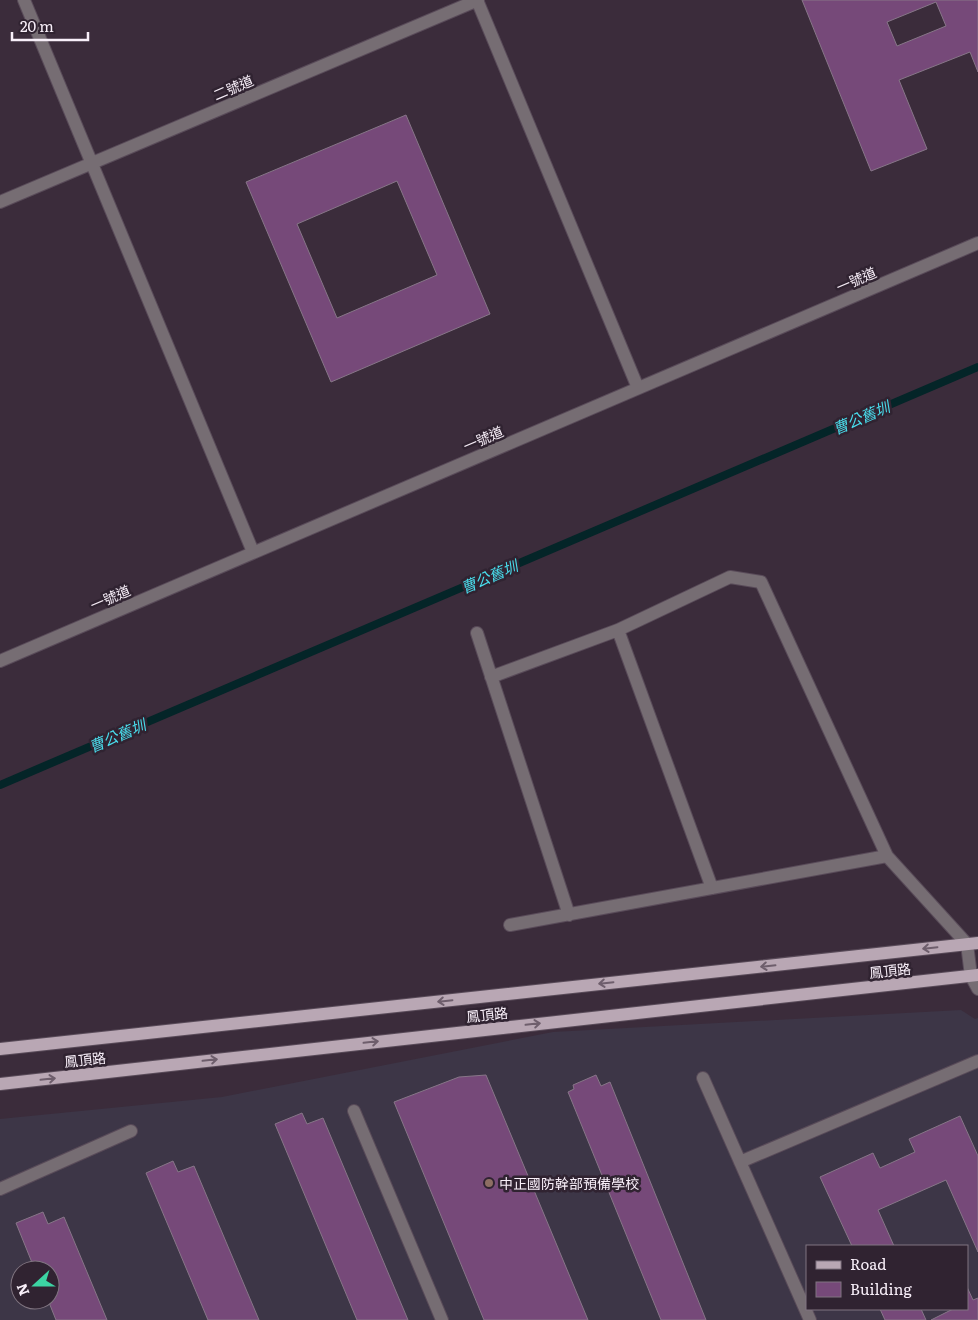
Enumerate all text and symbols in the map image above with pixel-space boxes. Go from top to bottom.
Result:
scale bar [12,10,89,42]
text: 20 m [20,14,54,37]
street label: 二號道 [210,70,256,104]
street label: 一號道 [833,262,879,296]
water label: 曹公舊圳 [829,394,895,439]
street label: 一號道 [460,421,506,455]
water label: 曹公舊圳 [457,553,523,598]
street label: 一號道 [87,580,133,614]
water label: 曹公舊圳 [85,712,151,757]
one-way arrow [922,943,938,953]
street label: 鳳頂路 [868,958,912,982]
one-way arrow [760,961,776,971]
one-way arrow [599,978,615,988]
one-way arrow [437,996,453,1006]
street label: 鳳頂路 [465,1002,509,1026]
one-way arrow [525,1019,541,1029]
one-way arrow [363,1037,379,1047]
street label: 鳳頂路 [63,1047,107,1071]
one-way arrow [202,1055,218,1065]
one-way arrow [40,1074,56,1084]
place label: 中正國防幹部預備學校 [499,1173,639,1193]
marker: 中正國防幹部預備學校 [483,1177,495,1189]
legend [806,1245,968,1310]
text: Road [850,1252,886,1275]
north arrow [10,1260,60,1310]
text: Building [850,1277,912,1300]
text: N [10,1281,33,1299]

